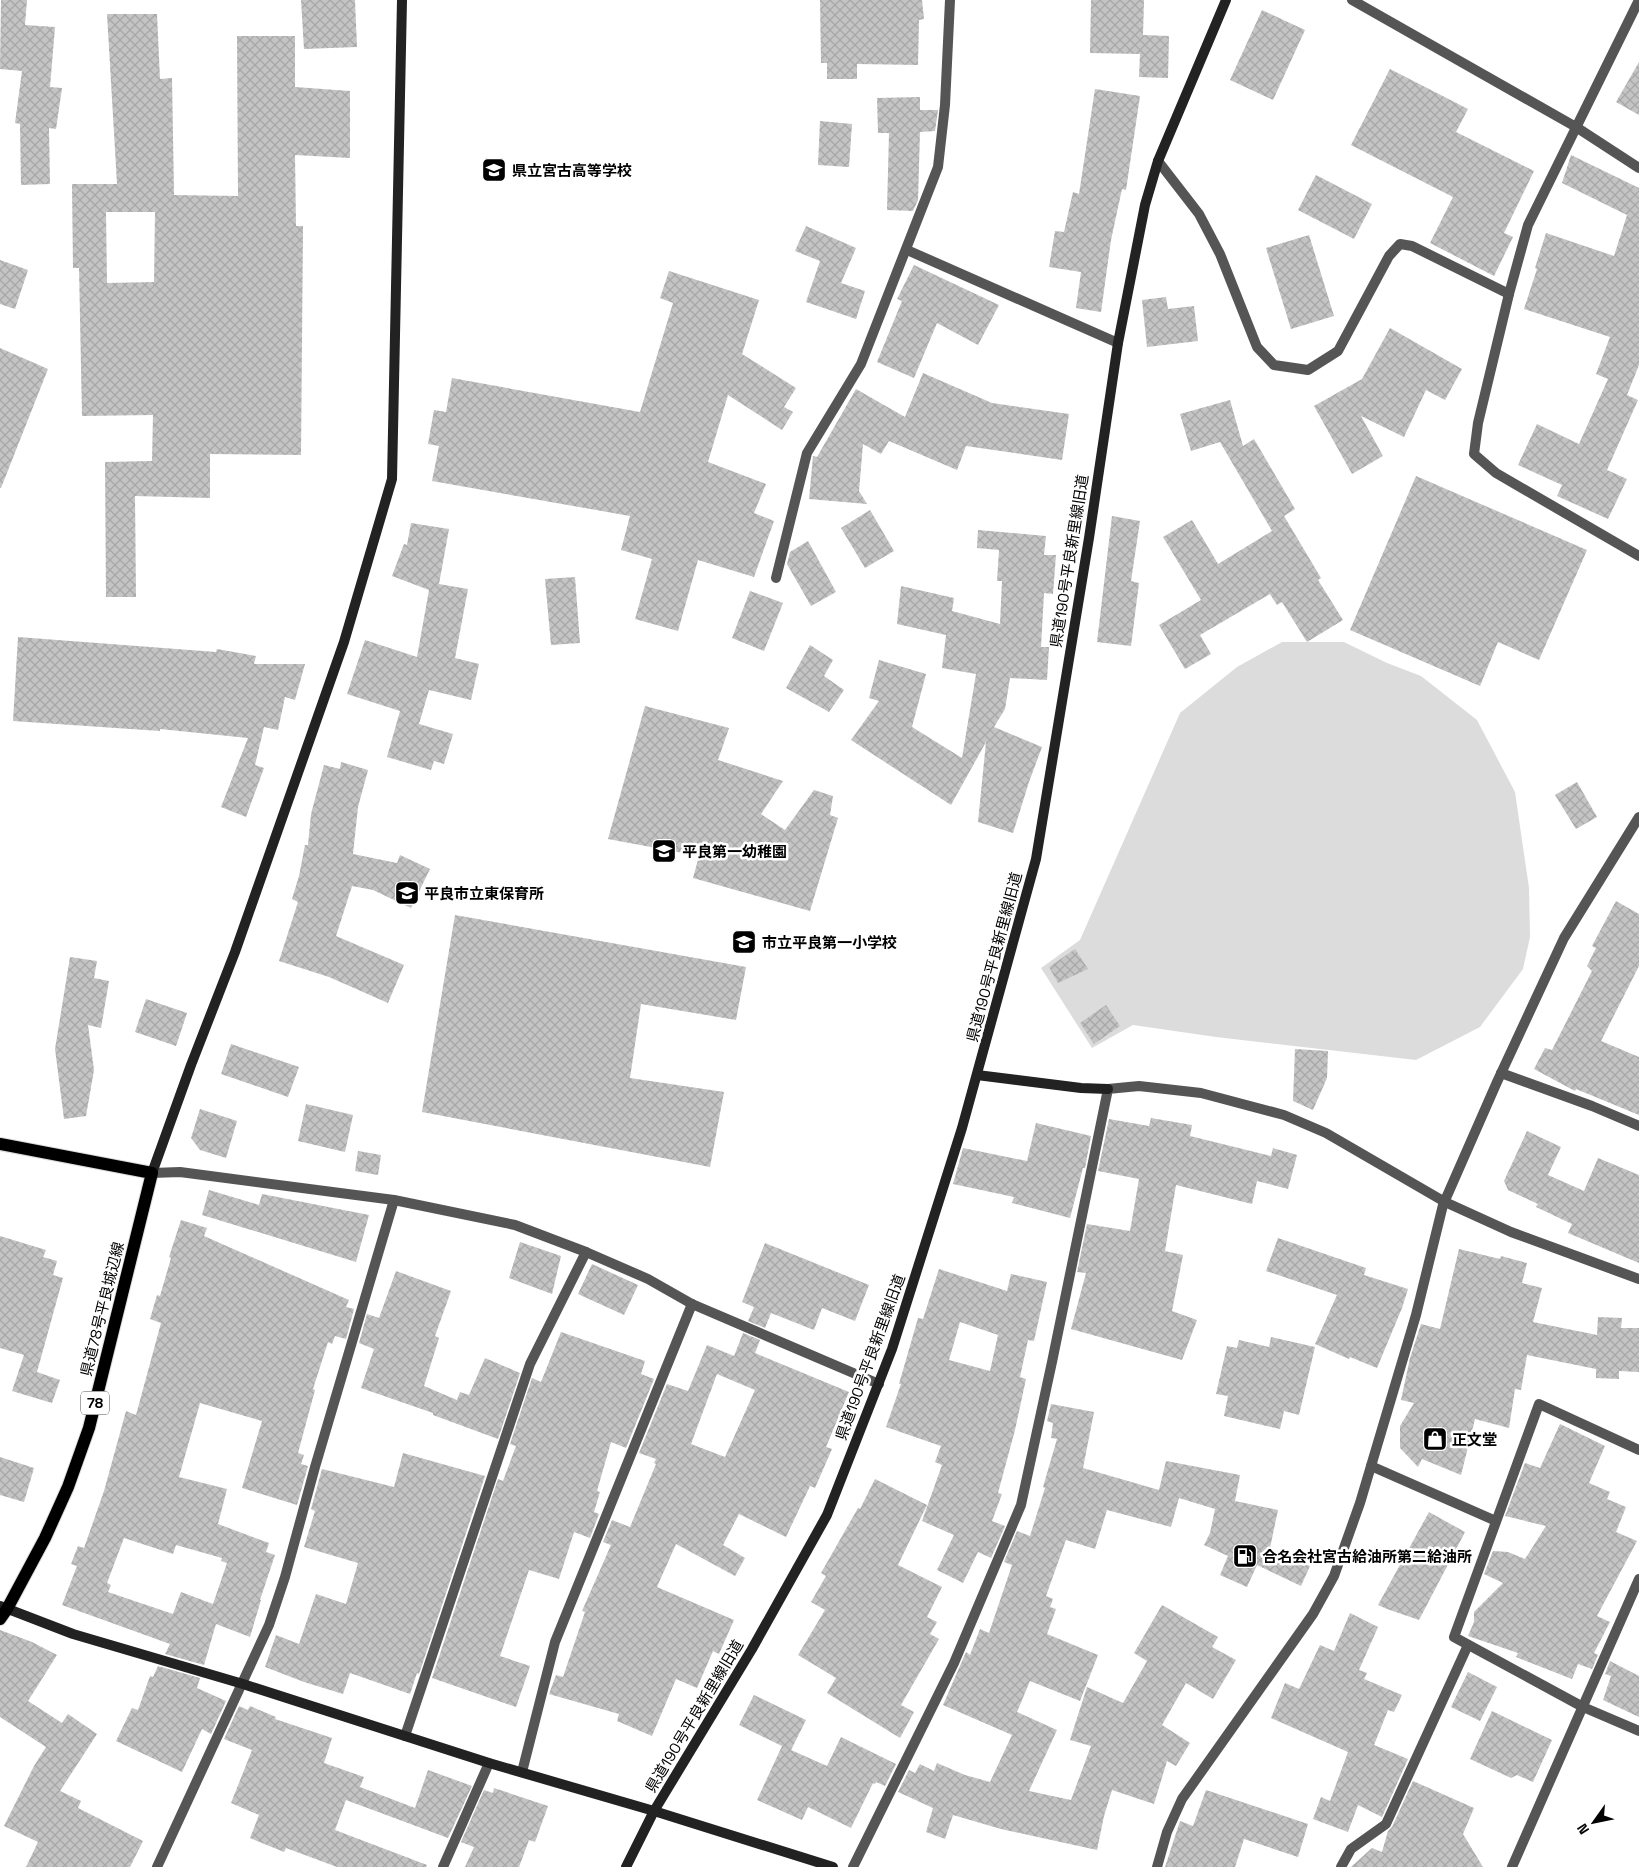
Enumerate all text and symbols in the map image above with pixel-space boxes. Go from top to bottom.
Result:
school or university icon: 県立宮古高等学校 [481,157,507,183]
place label: 県立宮古高等学校 [512,161,632,180]
street label: 県道190号平良新里線旧道 [1046,473,1092,649]
school or university icon: 平良第一幼稚園 [651,838,677,864]
place label: 平良第一幼稚園 [682,842,787,861]
street label: 県道190号平良新里線旧道 [962,870,1026,1044]
school or university icon: 平良市立東保育所 [394,880,420,906]
place label: 平良市立東保育所 [424,884,544,903]
school or university icon: 市立平良第一小学校 [731,929,757,955]
place label: 市立平良第一小学校 [762,933,897,952]
street label: 県道78号平良城辺線 [76,1240,128,1378]
street label: 県道190号平良新里線旧道 [831,1271,909,1443]
road number: 78 [81,1392,109,1415]
shop icon: 正文堂 [1422,1426,1448,1452]
place label: 正文堂 [1452,1430,1497,1449]
fuel station icon: 合名会社宮古給油所第二給油所 [1232,1543,1258,1569]
place label: 合名会社宮古給油所第二給油所 [1262,1547,1472,1566]
street label: 県道190号平良新里線旧道 [641,1636,747,1796]
north arrow [1569,1797,1619,1847]
text: N [1573,1820,1593,1838]

